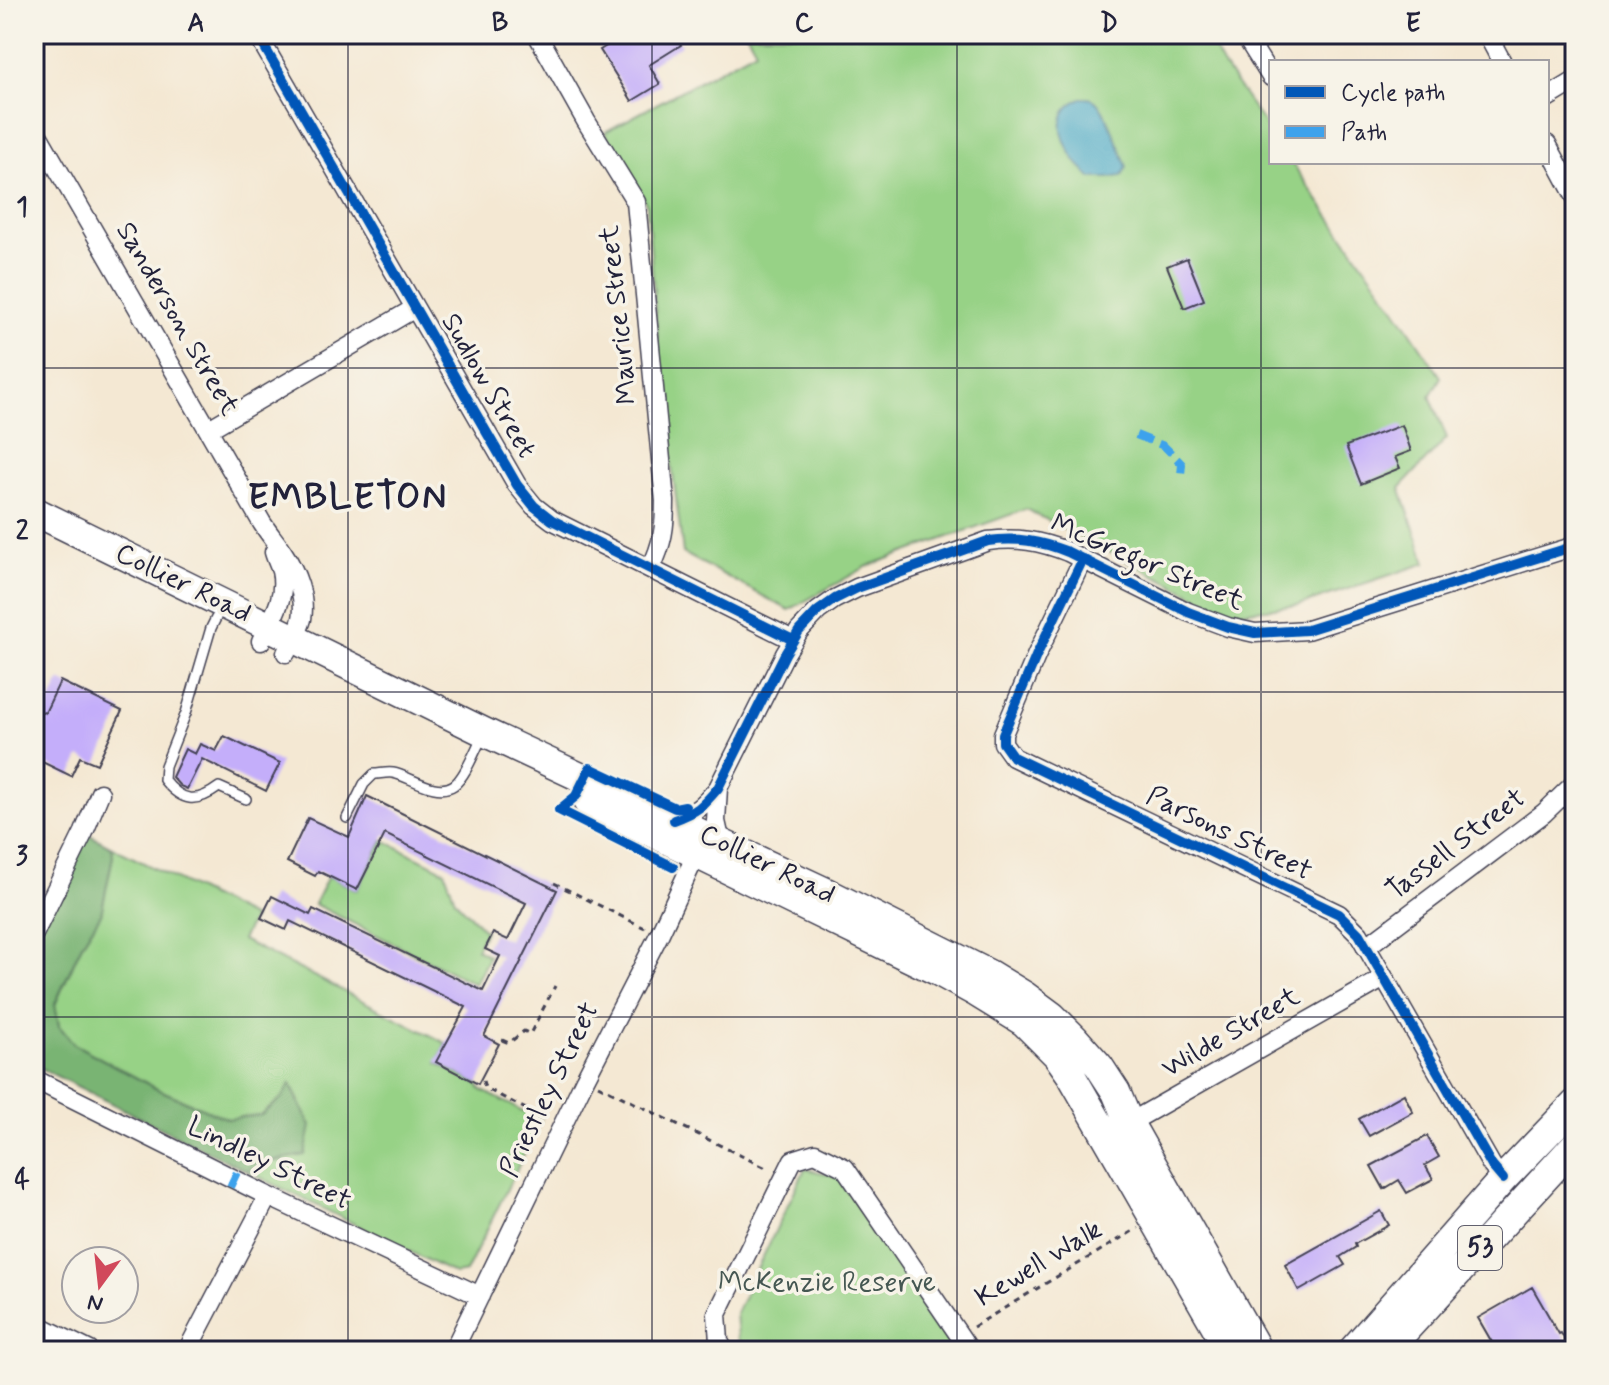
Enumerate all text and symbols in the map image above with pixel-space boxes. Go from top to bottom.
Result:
text: A [187,7,205,41]
text: B [492,7,508,41]
text: C [795,7,814,41]
text: D [1100,7,1118,41]
text: E [1405,7,1421,41]
legend [1269,60,1549,164]
text: Cycle path [1341,78,1446,109]
text: Path [1341,118,1387,149]
text: 1 [16,191,28,225]
street label: Sanderson Street [107,215,248,423]
street label: Maurice Street [591,223,647,406]
street label: Sudlow Street [432,307,544,465]
district label: EMBLETON [248,475,448,522]
street label: McGregor Street [1044,506,1250,623]
text: 2 [16,515,29,549]
street label: Collier Road [109,535,257,633]
street label: Parsons Street [1140,778,1318,890]
street label: Tassell Street [1379,780,1533,910]
street label: Collier Road [693,816,841,914]
text: 3 [16,840,28,874]
street label: Wilde Street [1155,978,1307,1087]
street label: Priestley Street [492,996,608,1184]
street label: Lindley Street [181,1108,357,1220]
text: 4 [14,1164,30,1198]
street label: Kewell Walk [969,1212,1109,1316]
road number: 53 [1458,1226,1502,1270]
north arrow [60,1245,140,1325]
park label: McKenzie Reserve [718,1265,936,1302]
text: N [85,1287,106,1318]

